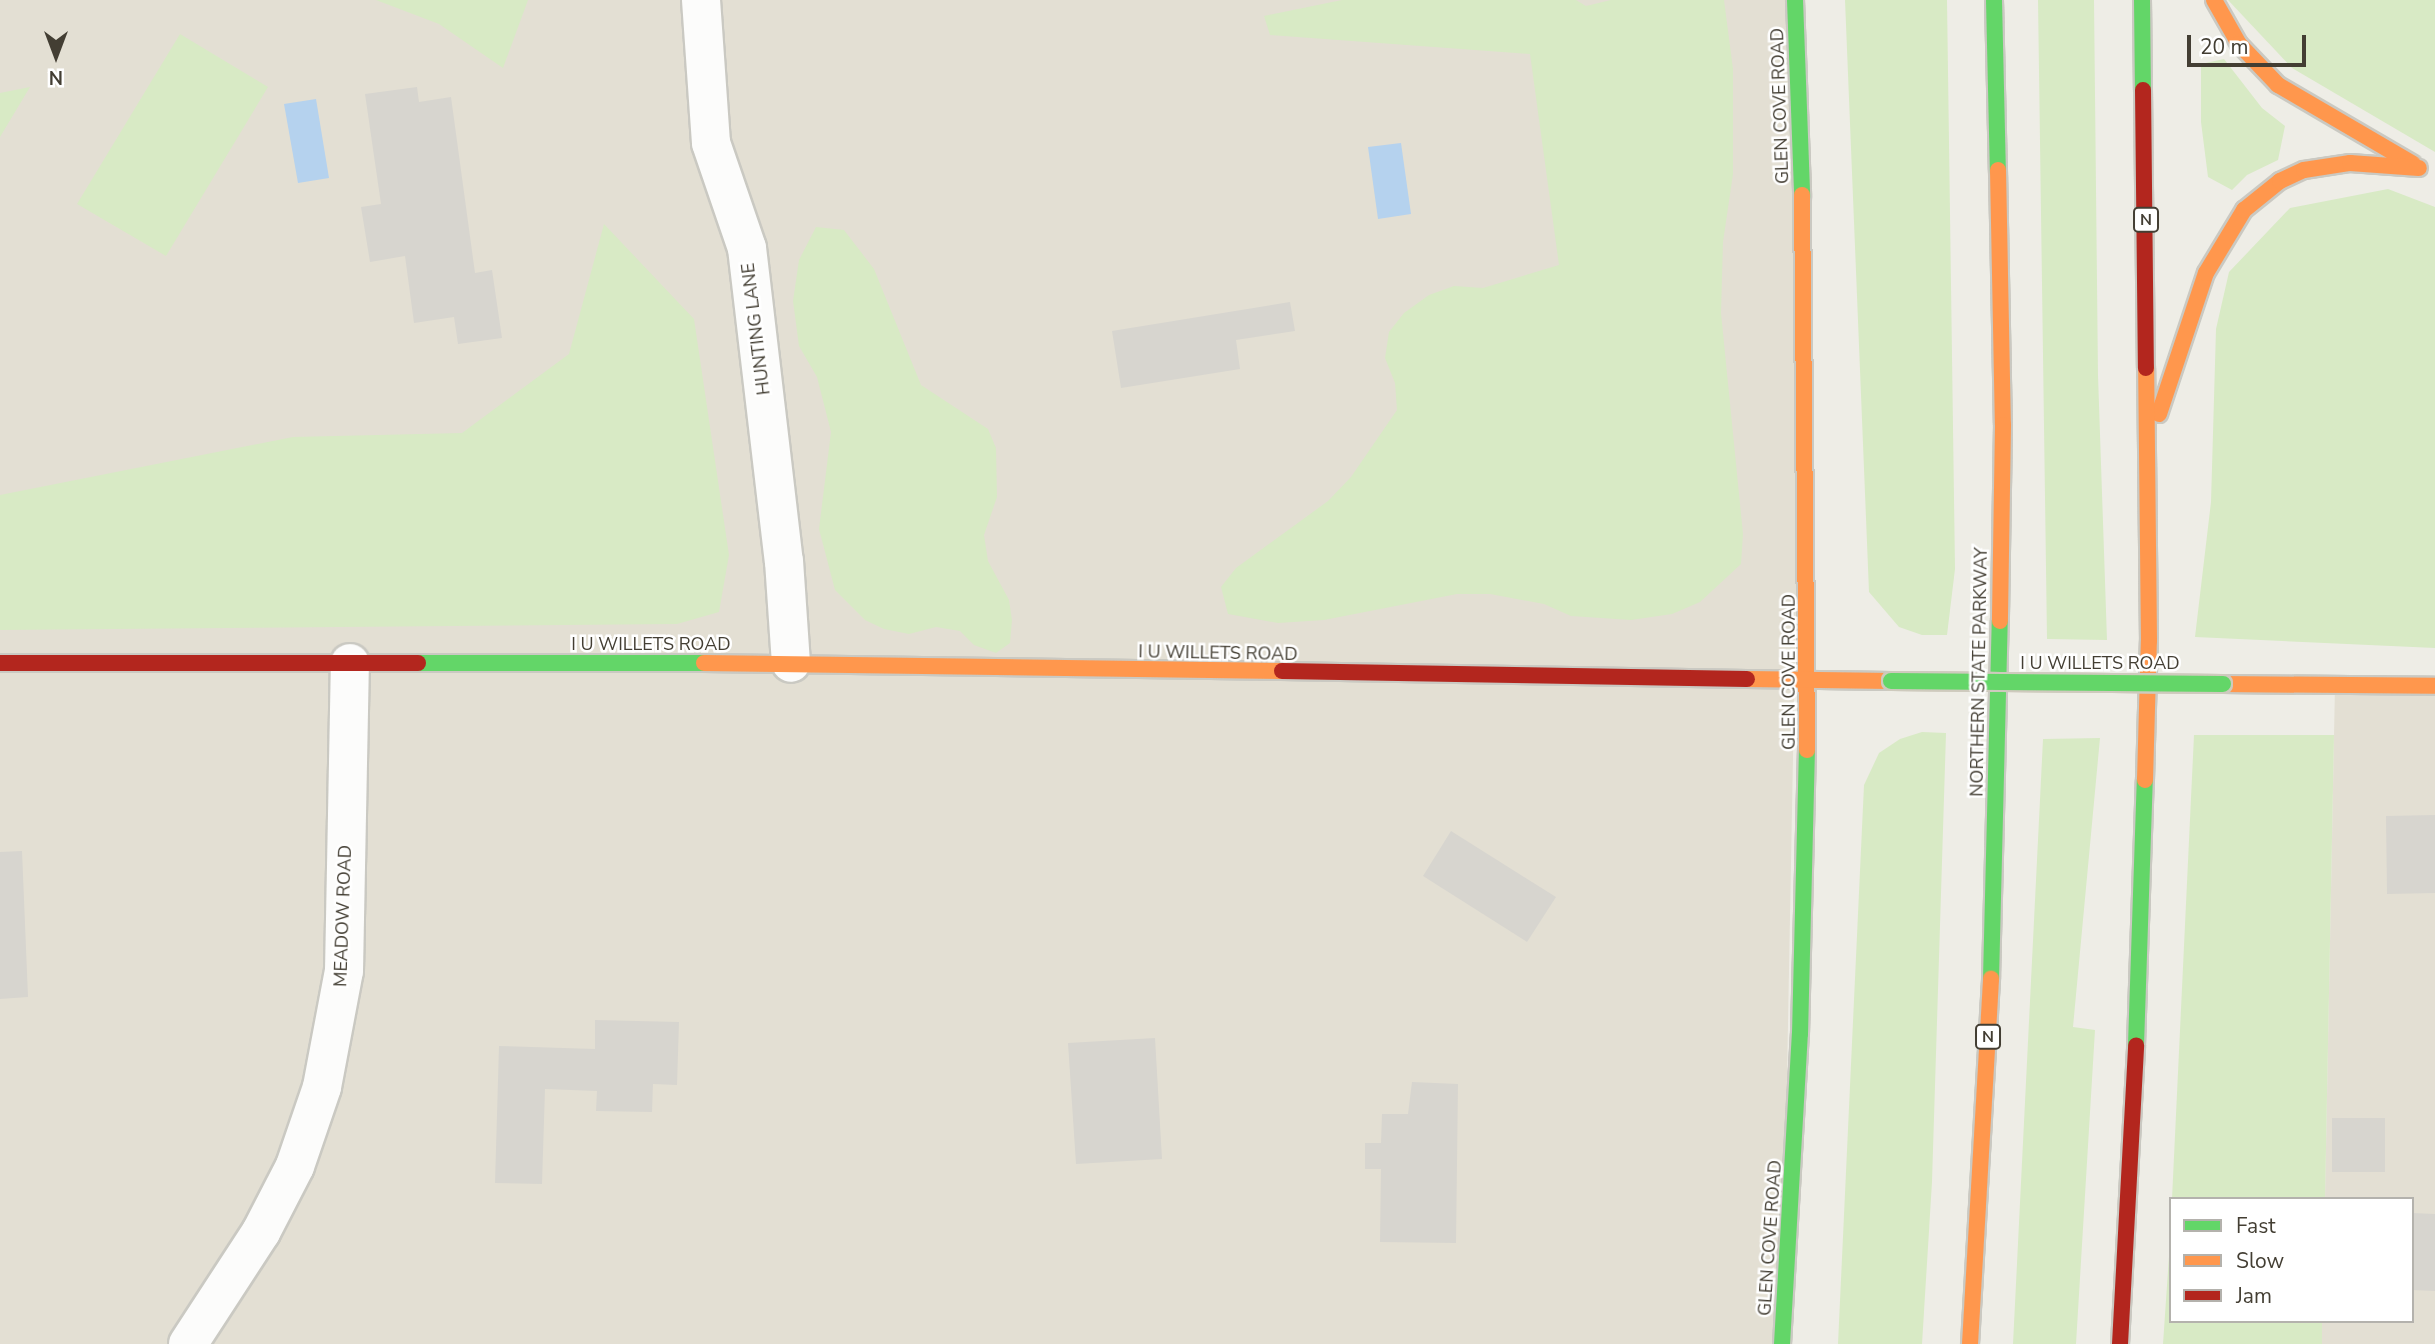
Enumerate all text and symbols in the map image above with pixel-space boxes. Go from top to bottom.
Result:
north arrow [21,21,91,91]
scale bar [2190,21,2309,65]
street label: GLEN COVE ROAD [1766,28,1794,184]
text: 20 m [2200,33,2249,61]
text: N [49,64,63,90]
road number: N [2132,208,2160,232]
street label: HUNTING LANE [737,262,775,396]
street label: NORTHERN STATE PARKWAY [1966,547,1992,797]
street label: GLEN COVE ROAD [1778,594,1800,750]
street label: I U WILLETS ROAD [571,633,731,655]
street label: I U WILLETS ROAD [1138,641,1298,665]
street label: I U WILLETS ROAD [2020,652,2180,674]
street label: MEADOW ROAD [330,845,356,987]
road number: N [1974,1024,2002,1050]
street label: GLEN COVE ROAD [1754,1159,1786,1317]
legend [2169,1197,2414,1323]
text: Fast [2236,1212,2276,1240]
text: Slow [2236,1247,2284,1275]
text: Jam [2236,1282,2272,1310]

